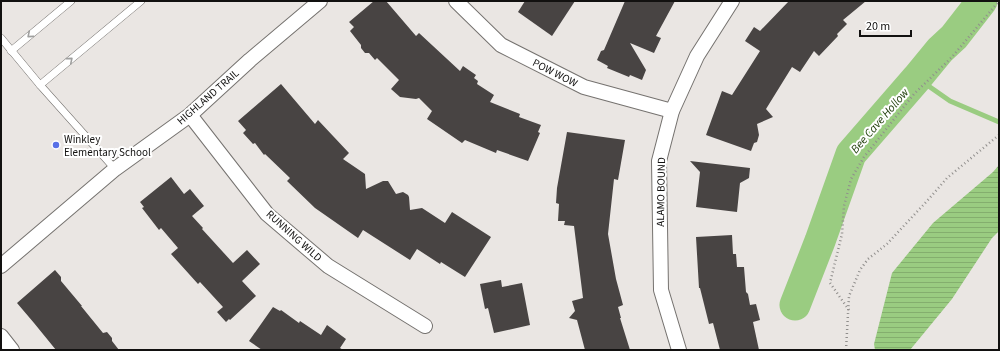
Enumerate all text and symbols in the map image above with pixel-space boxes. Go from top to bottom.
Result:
scale bar [860,12,911,38]
text: 20 m [866,18,890,35]
one-way arrow [28,30,35,37]
street label: POW WOW [530,55,580,91]
one-way arrow [65,58,73,65]
street label: HIGHLAND TRAIL [174,65,243,128]
water label: Bee Cave Hollow [847,84,913,157]
place label: Winkley Elementary School [64,132,151,160]
marker: Winkley Elementary School [51,140,61,150]
street label: ALAMO BOUND [653,157,669,227]
street label: RUNNING WILD [263,207,325,265]

